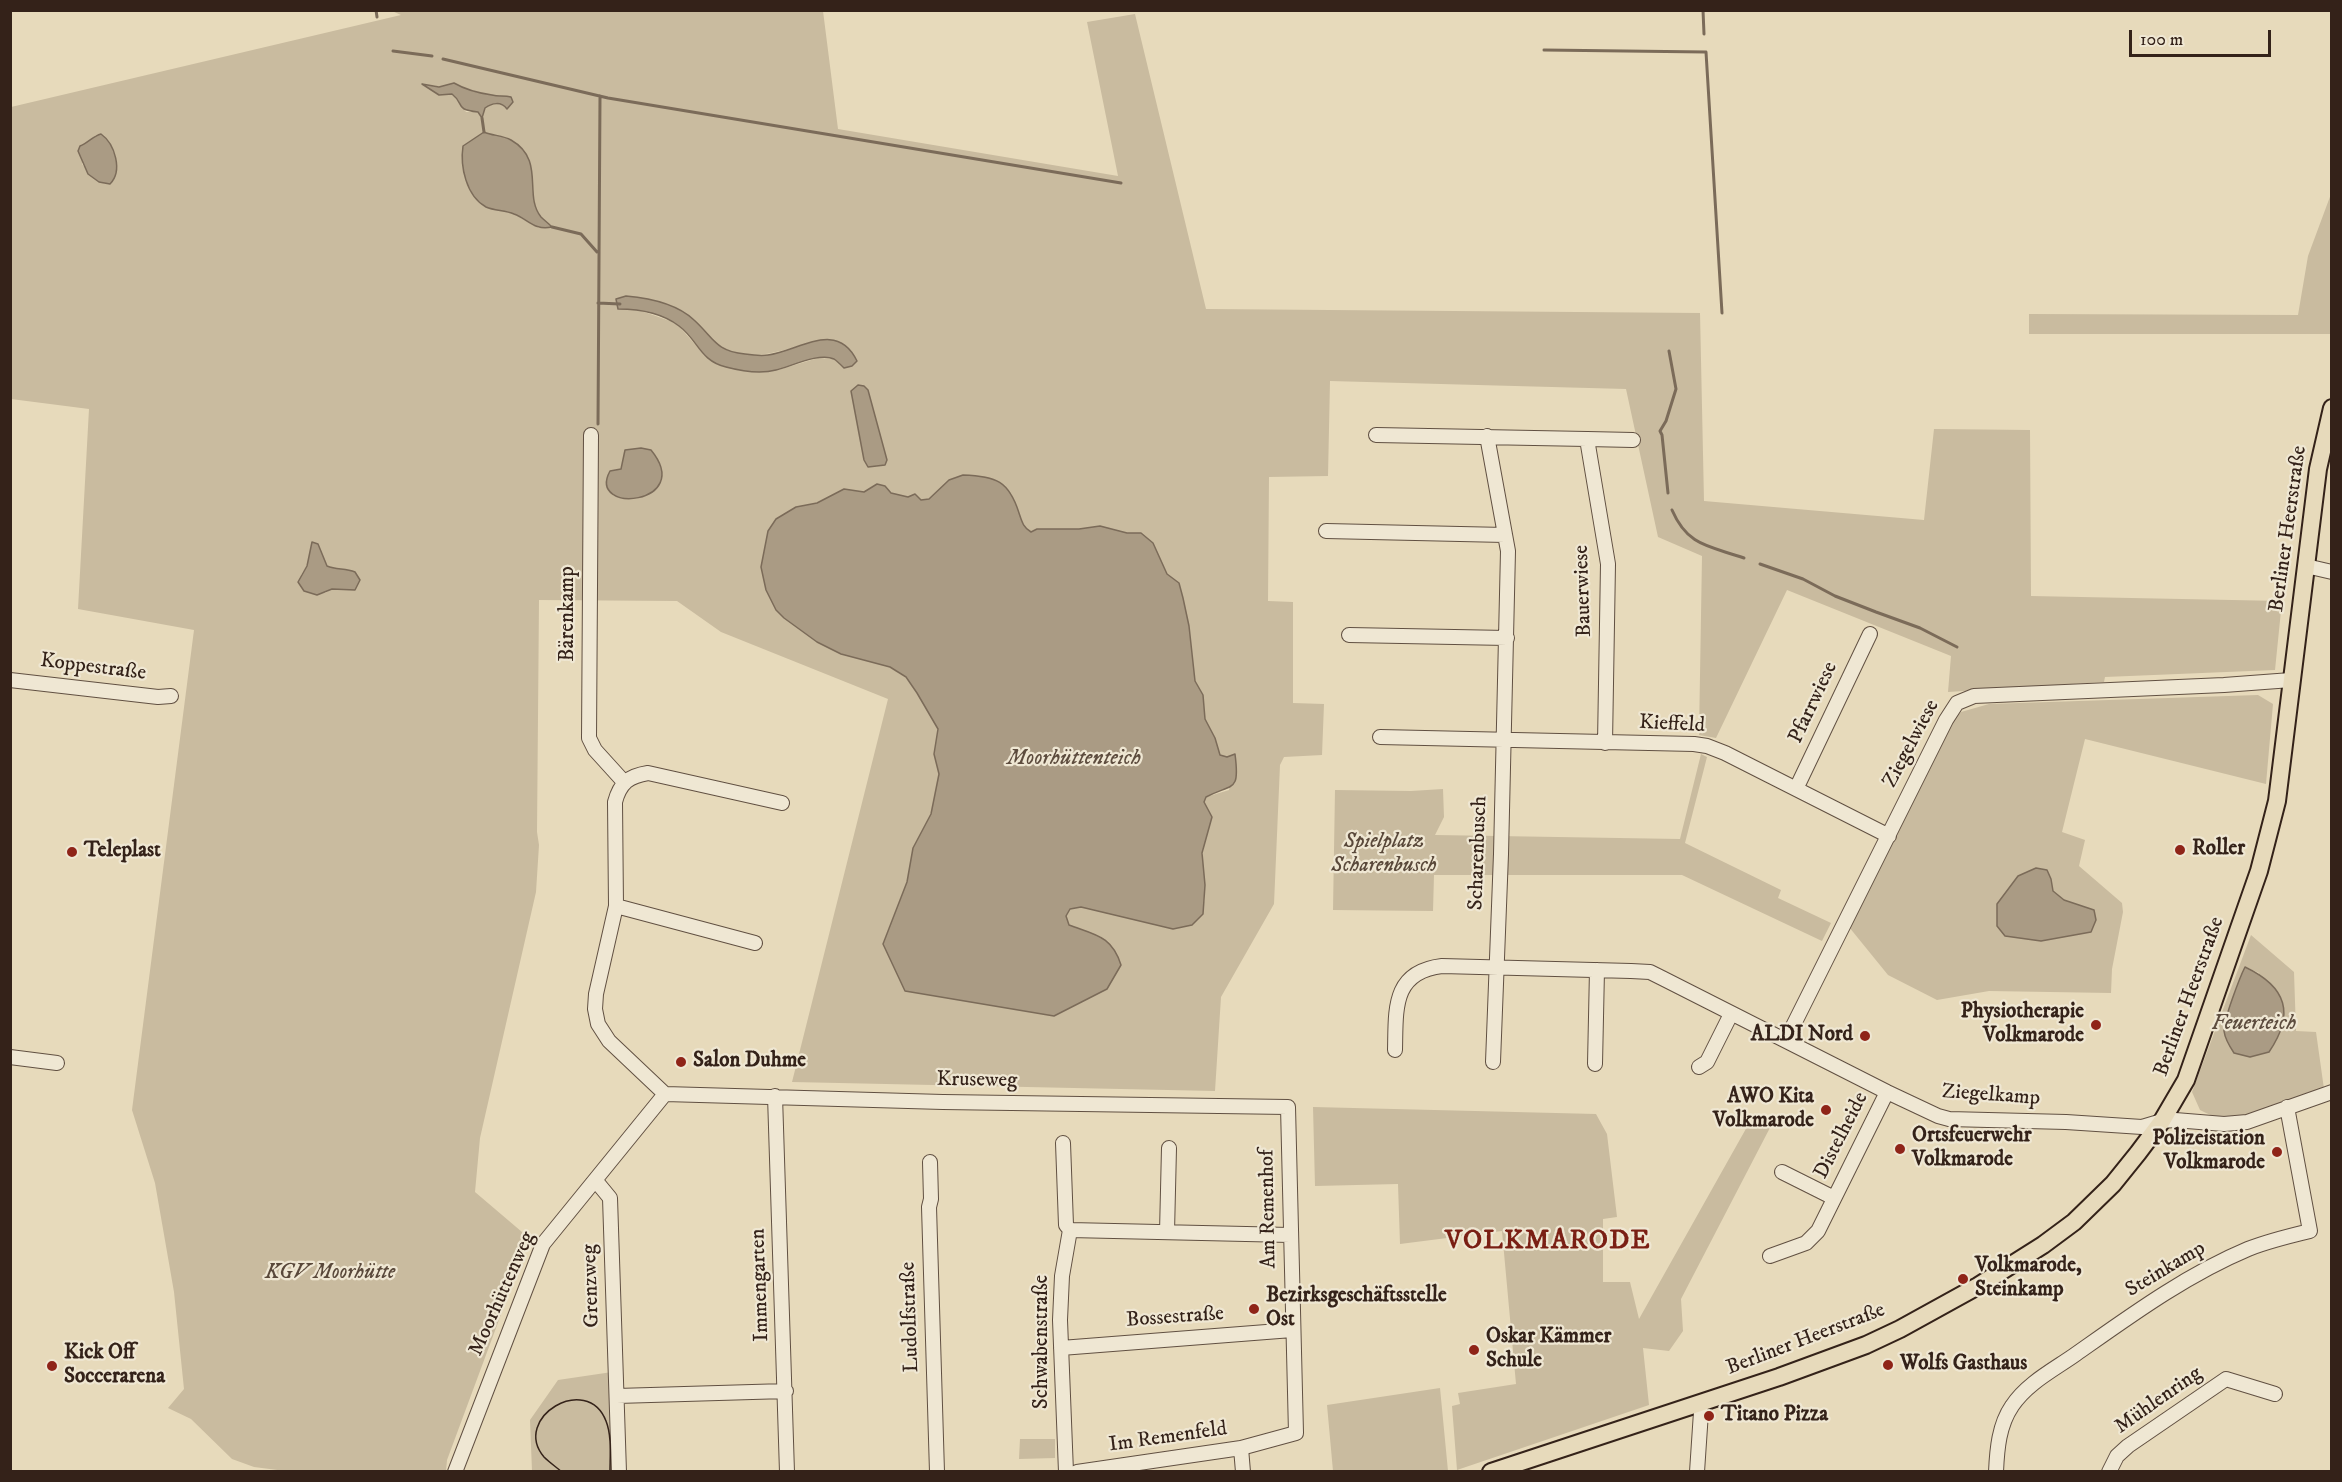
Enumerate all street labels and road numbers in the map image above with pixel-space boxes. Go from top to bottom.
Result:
street label: Berliner Heerstraße [2265,444,2313,614]
street label: Bauerwiese [1570,544,1598,638]
street label: Bärenkamp [556,566,582,662]
street label: Koppestraße [39,649,147,687]
street label: Pfarrwiese [1784,658,1844,748]
street label: Ziegelwiese [1878,696,1946,792]
street label: Kieffeld [1638,711,1706,739]
street label: Scharenbusch [1464,795,1494,911]
street label: Berliner Heerstraße [2149,914,2231,1080]
street label: Kruseweg [936,1068,1018,1094]
street label: Ziegelkamp [1941,1080,2041,1112]
street label: Distelheide [1809,1088,1875,1184]
street label: Am Remenhof [1255,1149,1283,1269]
street label: Moorhüttenweg [464,1228,542,1360]
street label: Immengarten [746,1228,776,1342]
street label: Steinkamp [2122,1236,2210,1304]
street label: Grenzweg [578,1244,606,1328]
street label: Ludolfstraße [896,1261,926,1373]
street label: Schwabenstraße [1030,1275,1056,1409]
street label: Berliner Heerstraße [1723,1298,1889,1382]
street label: Bossestraße [1125,1302,1225,1334]
street label: Mühlenring [2111,1362,2207,1440]
street label: Im Remenfeld [1107,1417,1229,1459]

